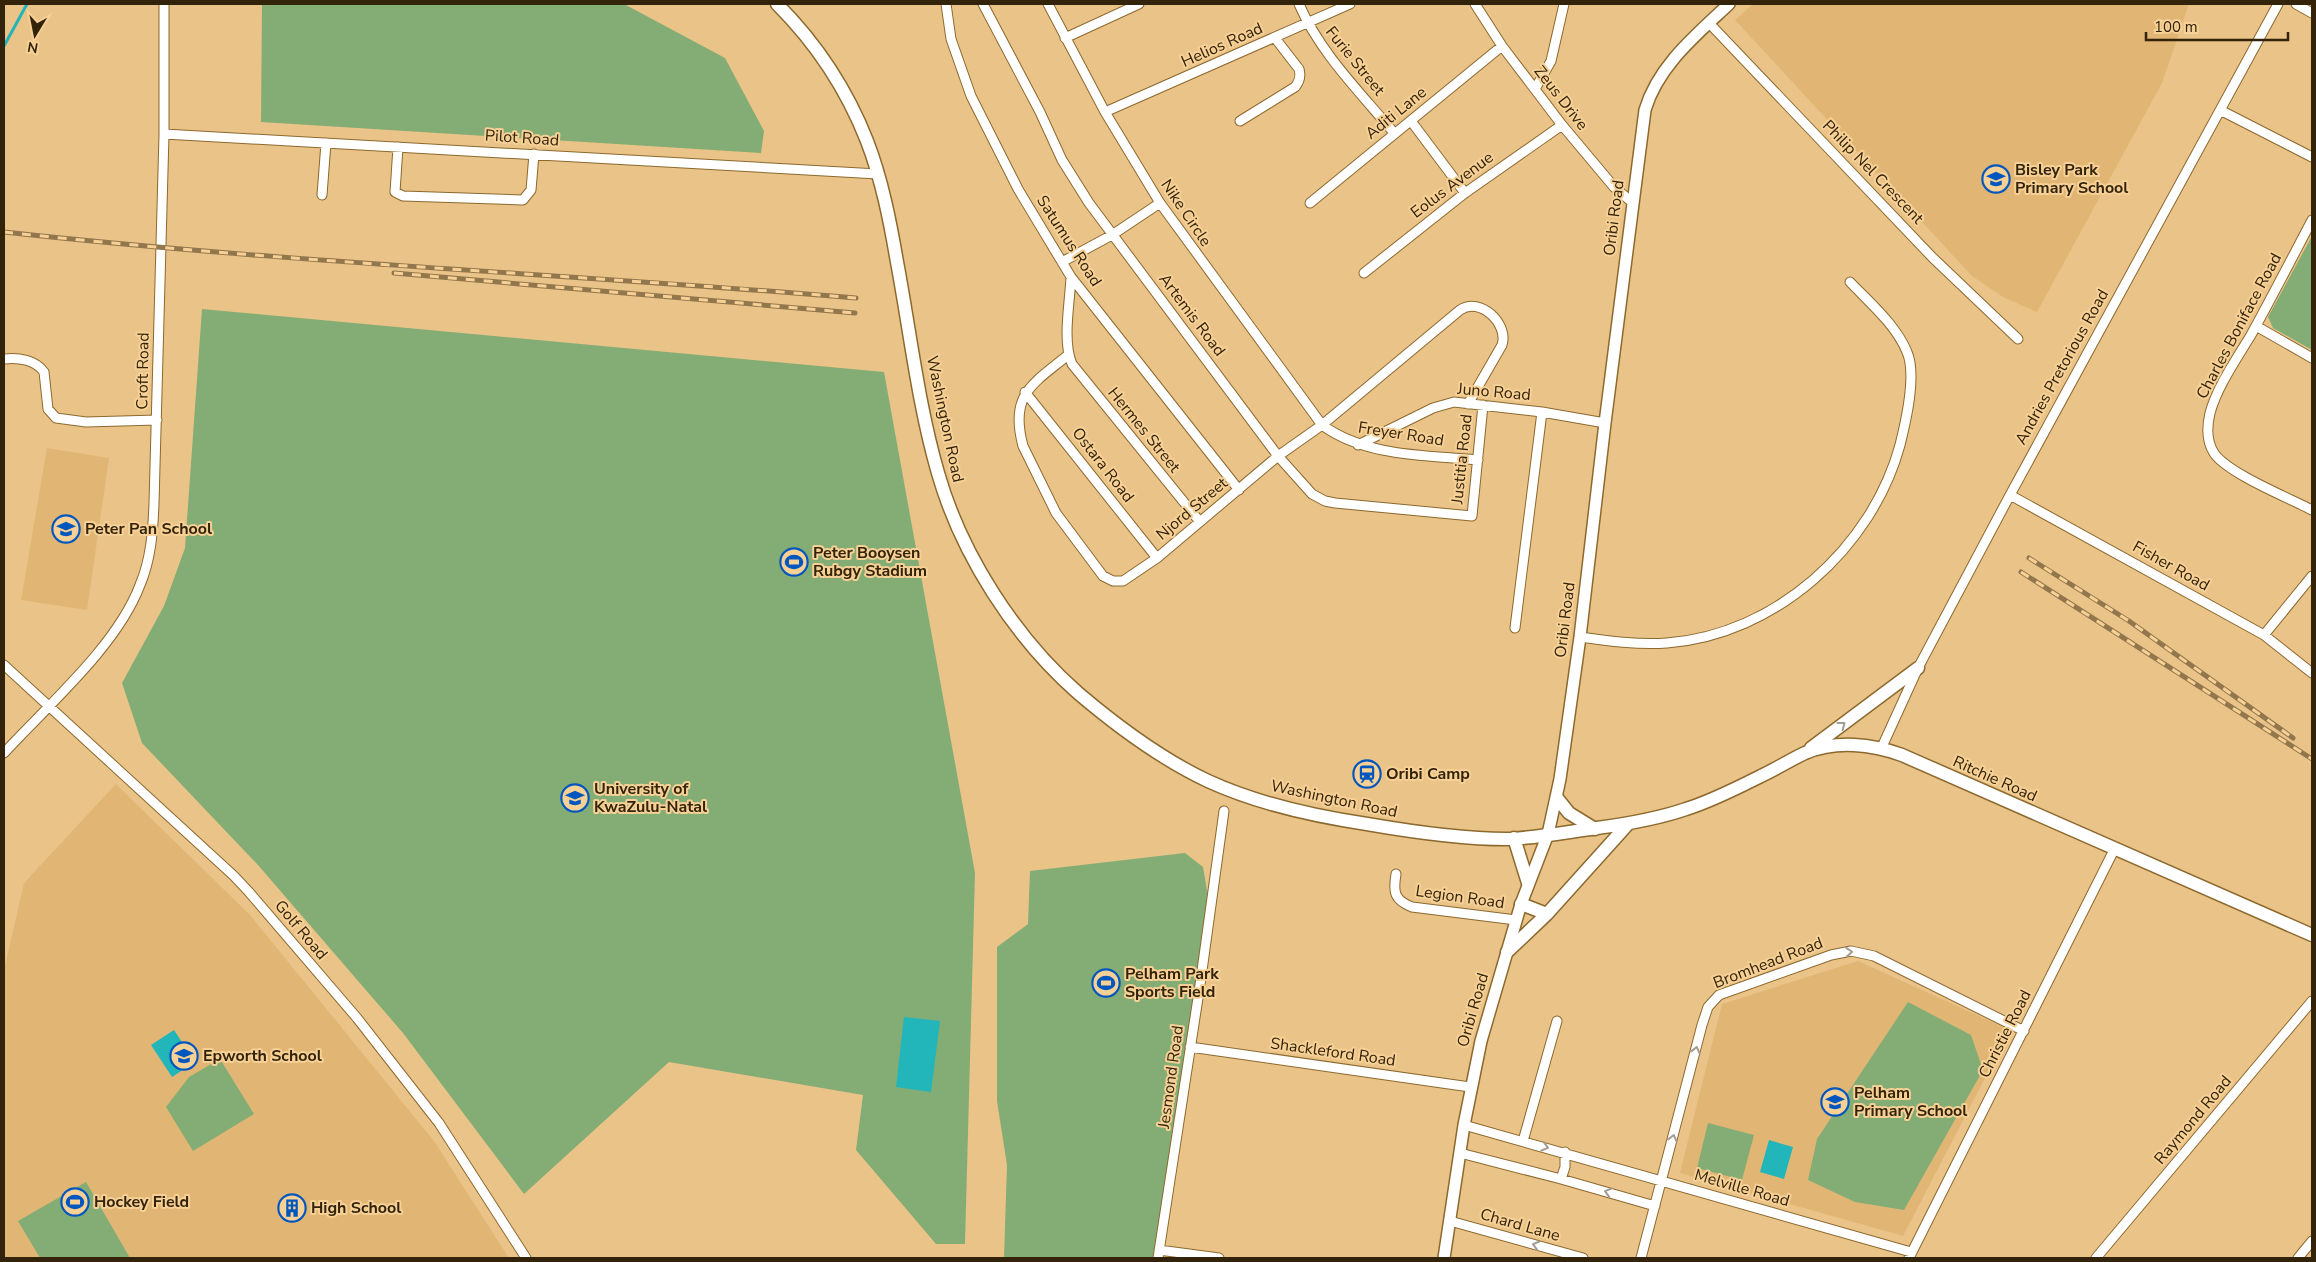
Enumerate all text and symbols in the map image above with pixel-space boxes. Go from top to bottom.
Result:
north arrow [10,10,60,60]
scale bar [2146,10,2288,42]
street label: Helios Road [1178,17,1266,73]
text: 100 m [2154,17,2198,37]
street label: Furie Street [1320,22,1390,101]
text: N [26,37,40,58]
street label: Zeus Drive [1529,61,1593,135]
street label: Aditi Lane [1361,82,1431,144]
street label: Philip Nel Crescent [1817,115,1929,229]
street label: Pilot Road [484,124,560,152]
street label: Eolus Avenue [1406,147,1498,223]
place label: Bisley Park Primary School [2015,159,2128,199]
school or university icon: Bisley Park Primary School [1981,164,2011,194]
street label: Nike Circle [1155,175,1217,251]
street label: Oribi Road [1598,179,1630,257]
street label: Satumus Road [1031,191,1107,291]
street label: Charles Boniface Road [2191,249,2287,403]
street label: Artemis Road [1154,269,1230,361]
street label: Andries Pretorious Road [2010,285,2114,449]
street label: Croft Road [131,332,155,410]
street label: Washington Road [921,354,969,484]
street label: Juno Road [1455,378,1532,406]
street label: Hermes Street [1103,383,1186,478]
street label: Justitia Road [1446,413,1478,506]
street label: Freyer Road [1357,416,1445,452]
street label: Ostara Road [1067,423,1139,507]
street label: Njord Street [1152,472,1233,545]
school or university icon: Peter Pan School [51,514,81,544]
place label: Peter Pan School [85,518,212,540]
street label: Fisher Road [2129,536,2213,596]
place label: Peter Booysen Rubgy Stadium [813,542,927,582]
sports icon: Peter Booysen Rubgy Stadium [779,547,809,577]
street label: Oribi Road [1549,581,1581,659]
one-way arrow [1836,722,1846,731]
street label: Ritchie Road [1949,751,2041,807]
station icon: Oribi Camp [1352,759,1382,789]
place label: Oribi Camp [1386,763,1470,785]
street label: Washington Road [1269,775,1399,823]
place label: University of KwaZulu-Natal [594,778,707,818]
school or university icon: University of KwaZulu-Natal [560,783,590,813]
street label: Legion Road [1414,880,1506,914]
street label: Golf Road [269,895,333,965]
street label: Bromhead Road [1710,932,1826,994]
one-way arrow [1845,947,1853,958]
place label: Pelham Park Sports Field [1125,963,1219,1003]
sports icon: Pelham Park Sports Field [1091,968,1121,998]
street label: Oribi Road [1452,970,1494,1050]
street label: Christie Road [1973,986,2037,1082]
street label: Jesmond Road [1153,1024,1189,1131]
street label: Shackleford Road [1269,1032,1397,1072]
school or university icon: Epworth School [169,1041,199,1071]
place label: Epworth School [203,1045,322,1067]
one-way arrow [1690,1045,1701,1054]
street label: Raymond Road [2149,1071,2237,1169]
place label: Pelham Primary School [1854,1082,1967,1122]
school or university icon: Pelham Primary School [1820,1087,1850,1117]
one-way arrow [1667,1134,1678,1143]
one-way arrow [1540,1141,1548,1151]
street label: Melville Road [1692,1164,1792,1212]
sports icon: Hockey Field [60,1187,90,1217]
one-way arrow [1604,1188,1613,1198]
place label: Hockey Field [94,1191,189,1213]
building icon: High School [277,1193,307,1223]
place label: High School [311,1197,401,1219]
street label: Chard Lane [1477,1203,1563,1247]
one-way arrow [1532,1241,1540,1251]

